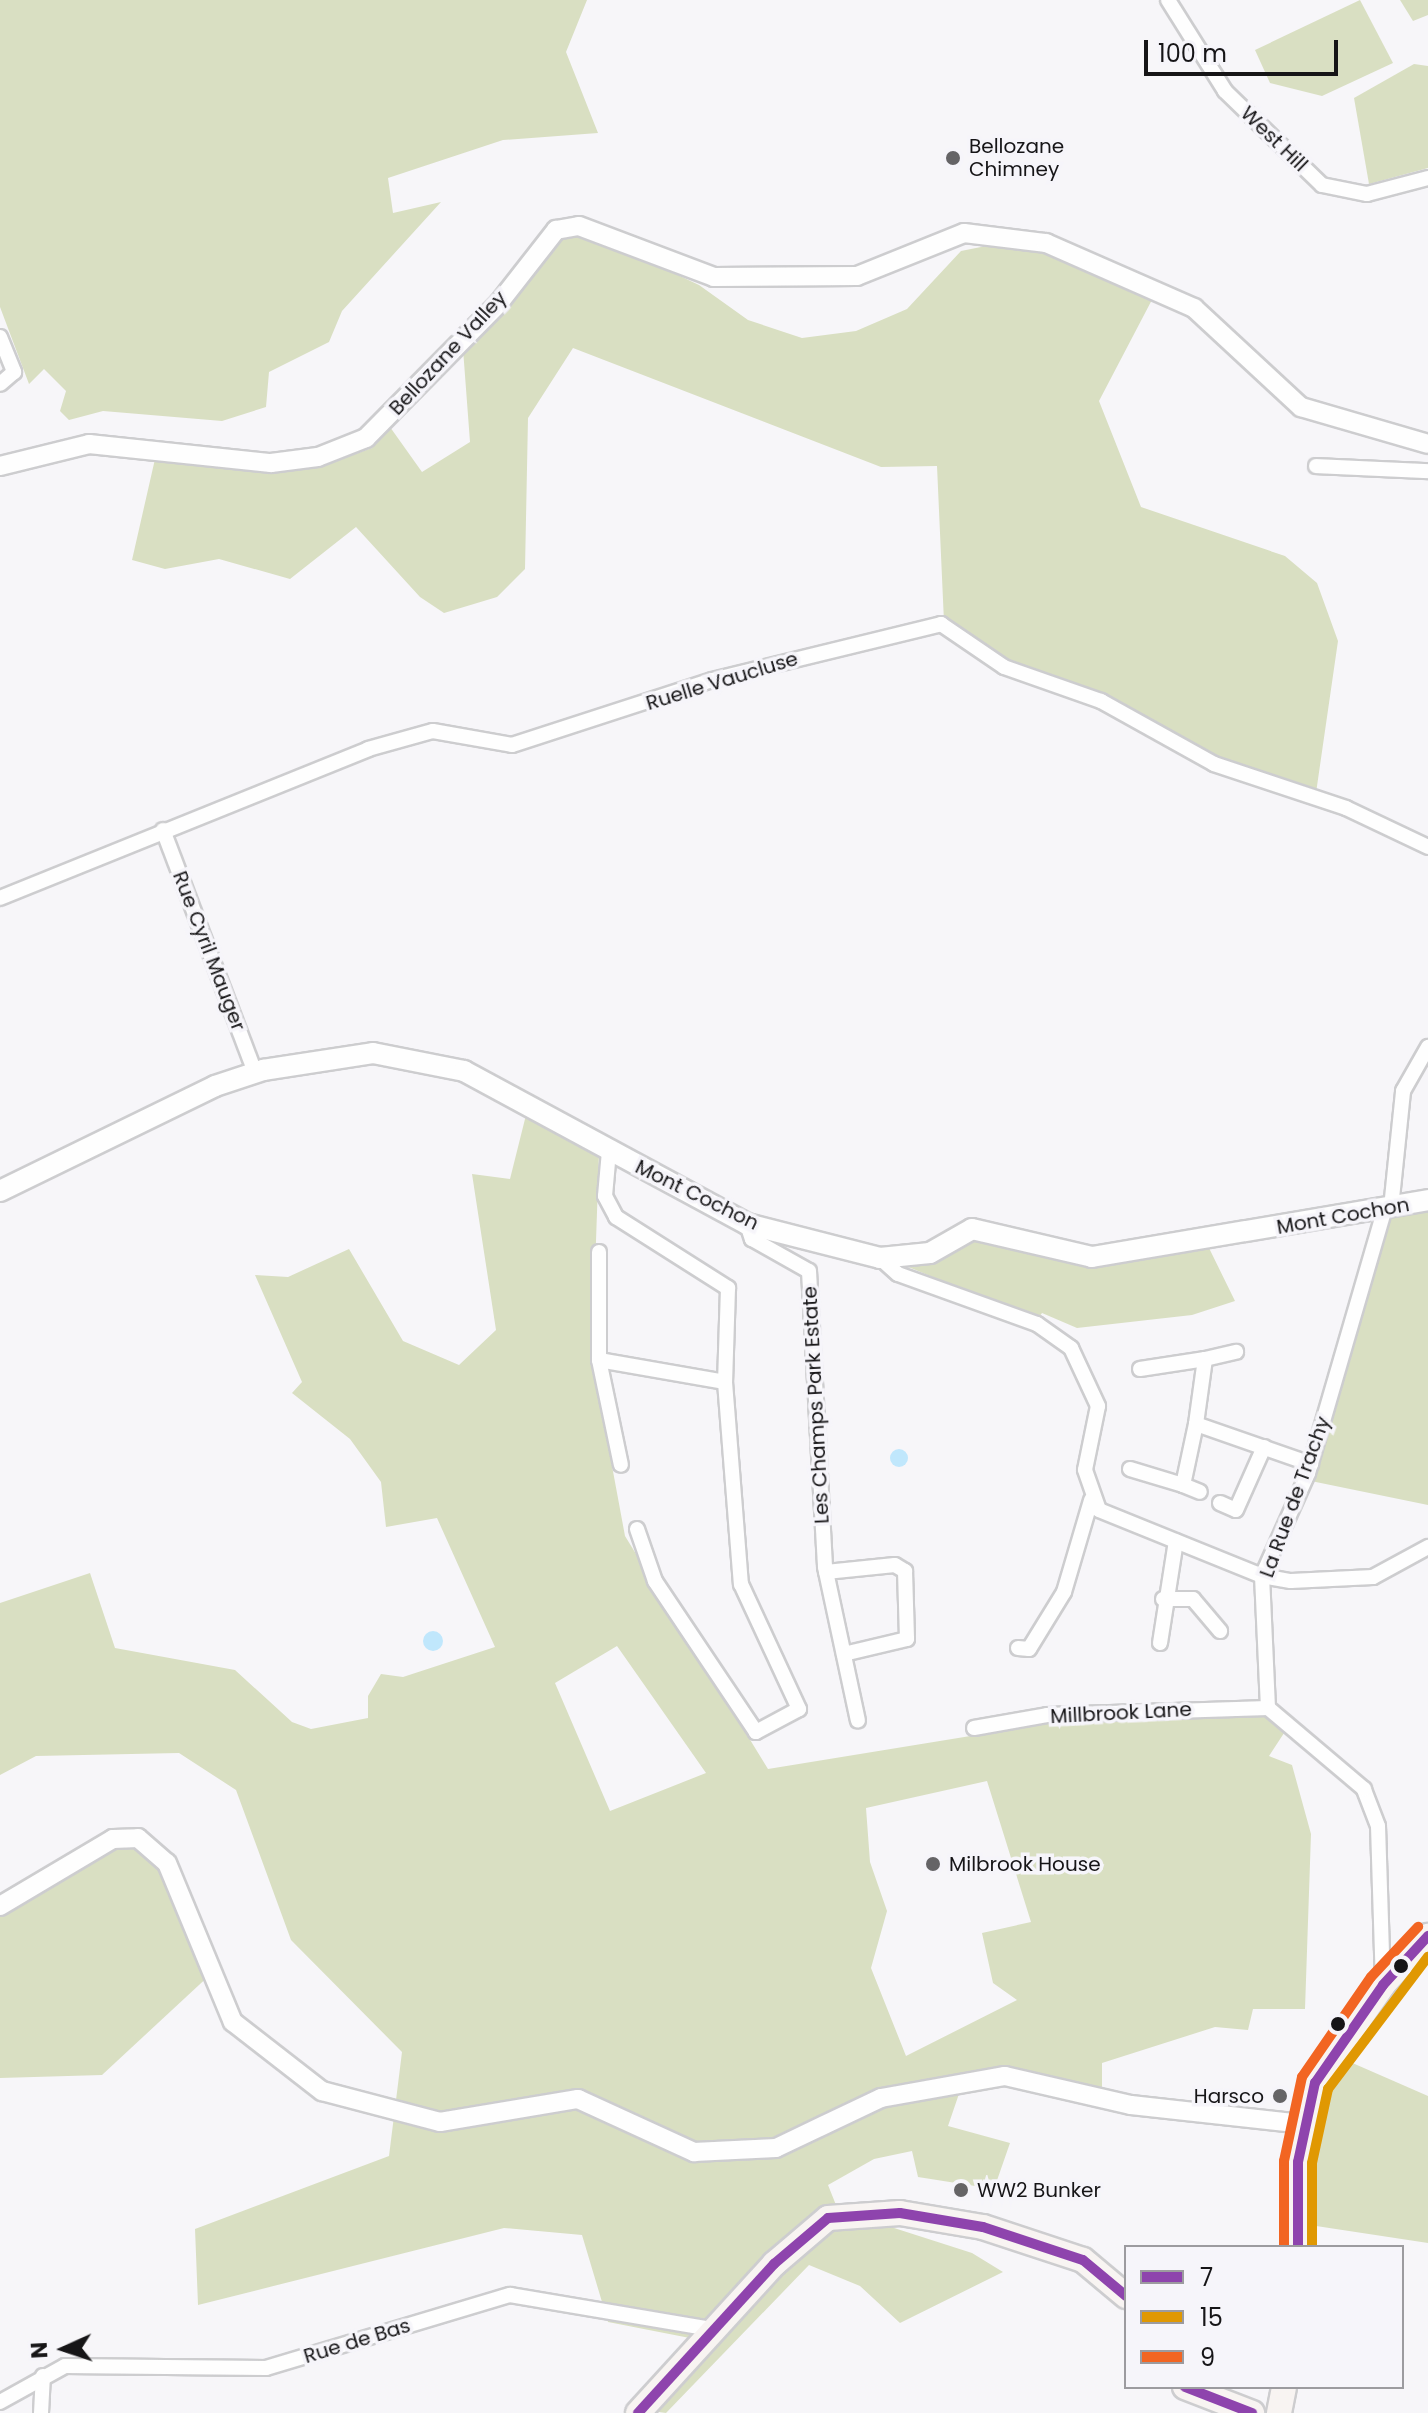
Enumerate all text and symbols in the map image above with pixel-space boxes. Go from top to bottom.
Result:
scale bar [1148,24,1342,74]
text: 100 m [1158,37,1227,70]
street label: West Hill [1236,101,1312,177]
place label: Bellozane Chimney [969,134,1064,181]
marker: Bellozane Chimney [944,149,962,167]
street label: Bellozane Valley [384,286,512,420]
street label: Ruelle Vaucluse [643,647,801,715]
street label: Rue Cyril Mauger [168,868,250,1034]
street label: Mont Cochon [631,1155,763,1235]
street label: Mont Cochon [1275,1193,1411,1239]
street label: Les Champs Park Estate [798,1286,834,1524]
street label: La Rue de Trachy [1255,1413,1335,1581]
street label: Millbrook Lane [1050,1697,1192,1729]
place label: Milbrook House [949,1852,1101,1876]
marker: Milbrook House [924,1855,942,1873]
unlabelled marker [1393,1958,1409,1974]
unlabelled marker [1330,2016,1346,2032]
place label: Harsco [1194,2084,1264,2108]
marker: Harsco [1271,2087,1289,2105]
place label: WW2 Bunker [977,2178,1101,2202]
marker: WW2 Bunker [952,2181,970,2199]
legend [1124,2245,1404,2389]
text: 7 [1200,2261,1213,2294]
text: 15 [1200,2301,1223,2334]
north arrow [24,2309,104,2389]
street label: Rue de Bas [301,2313,413,2369]
text: N [24,2341,55,2359]
text: 9 [1200,2341,1215,2374]

